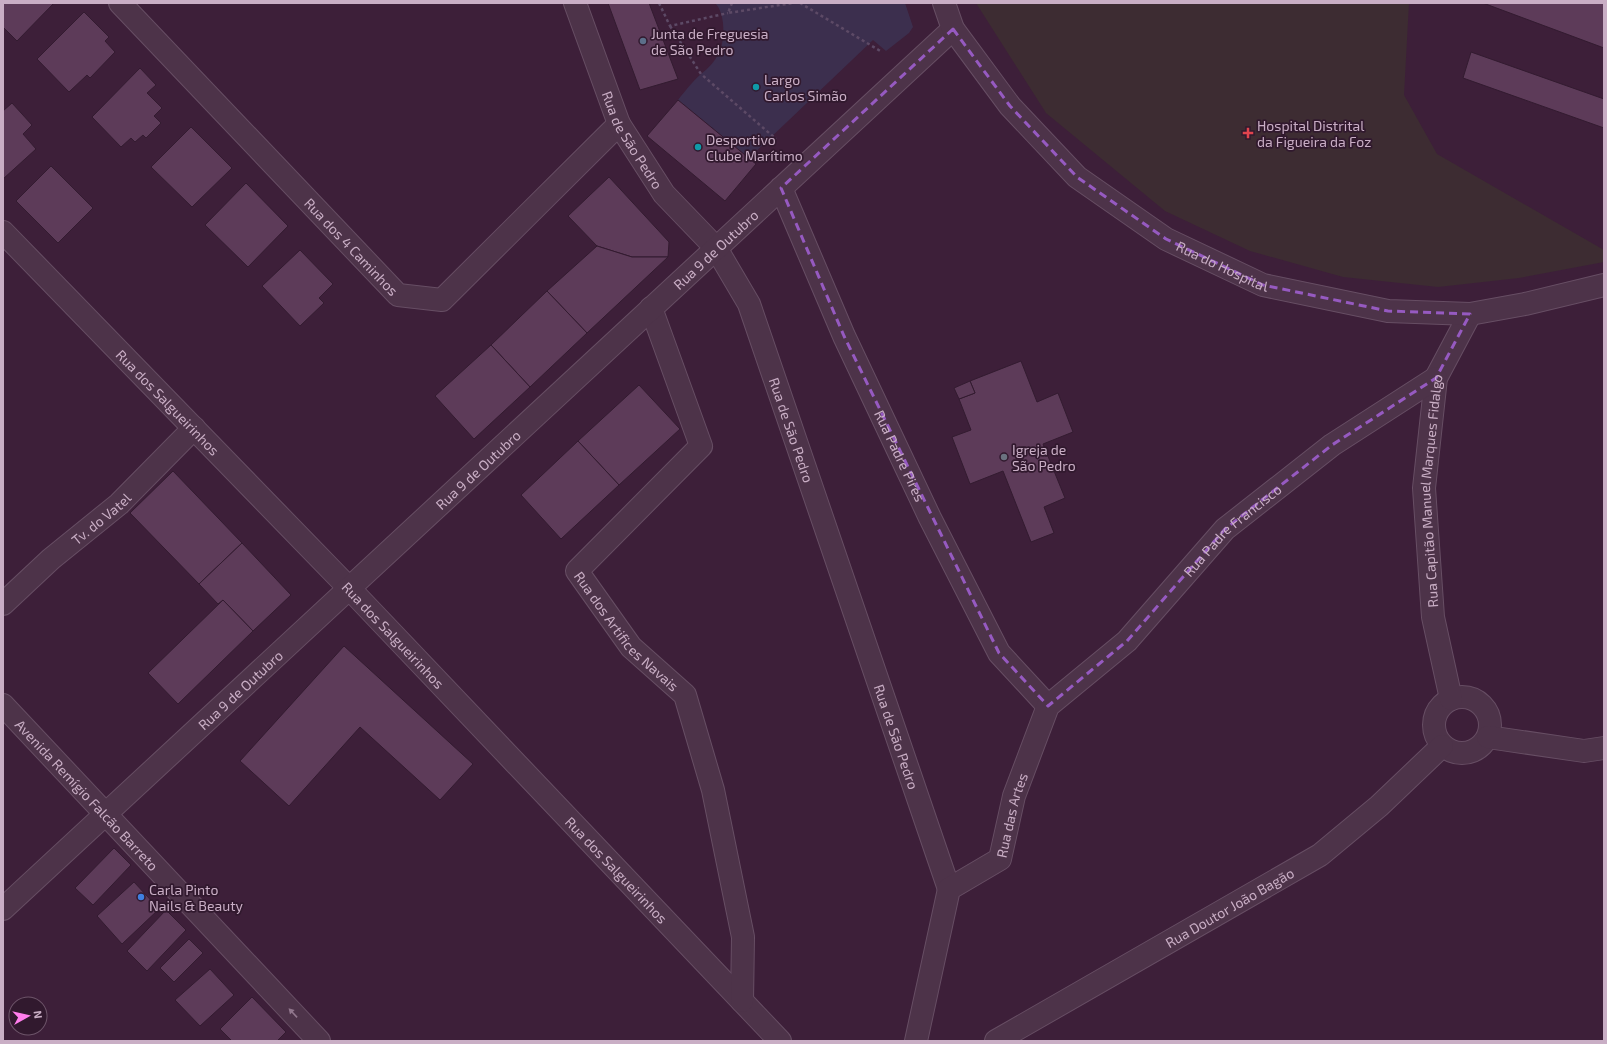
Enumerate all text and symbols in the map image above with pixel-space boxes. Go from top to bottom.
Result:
place label: Junta de Freguesia de São Pedro [651,25,769,58]
marker: Junta de Freguesia de São Pedro [638,36,648,46]
place label: Largo Carlos Simão [764,71,847,104]
marker: Largo Carlos Simão [751,82,761,92]
street label: Rua de São Pedro [599,88,667,192]
place label: Hospital Distrital da Figueira da Foz [1257,117,1371,150]
marker: Hospital Distrital da Figueira da Foz [1242,127,1254,139]
place label: Desportivo Clube Marítimo [706,131,803,164]
marker: Desportivo Clube Marítimo [693,142,703,152]
street label: Rua dos 4 Caminhos [301,194,402,299]
street label: Rua 9 de Outubro [669,206,761,293]
street label: Rua do Hospital [1174,237,1271,295]
street label: Rua dos Salgueirinhos [113,346,223,458]
street label: Rua Capitão Manuel Marques Fidalgo [1415,370,1446,608]
street label: Rua de São Pedro [766,375,818,485]
street label: Rua Padre Pires [872,407,929,504]
street label: Rua 9 de Outubro [432,426,524,513]
place label: Igreja de São Pedro [1012,441,1076,474]
marker: Igreja de São Pedro [999,452,1009,462]
street label: Rua Padre Francisco [1179,480,1284,580]
street label: Tv. do Vatel [68,488,135,548]
street label: Rua dos Artifices Navais [571,568,682,694]
street label: Rua dos Salgueirinhos [339,578,448,692]
street label: Rua 9 de Outubro [194,646,286,733]
street label: Rua de São Pedro [871,682,923,791]
street label: Avenida Remígio Falcão Barreto [12,716,162,874]
street label: Rua das Artes [992,770,1031,859]
street label: Rua dos Salgueirinhos [562,813,671,926]
street label: Rua Doutor João Bagão [1162,863,1297,951]
place label: Carla Pinto Nails & Beauty [149,881,244,914]
marker: Carla Pinto Nails & Beauty [136,892,146,902]
north arrow [8,996,48,1036]
one-way arrow [288,1008,297,1018]
text: N [31,1010,45,1019]

